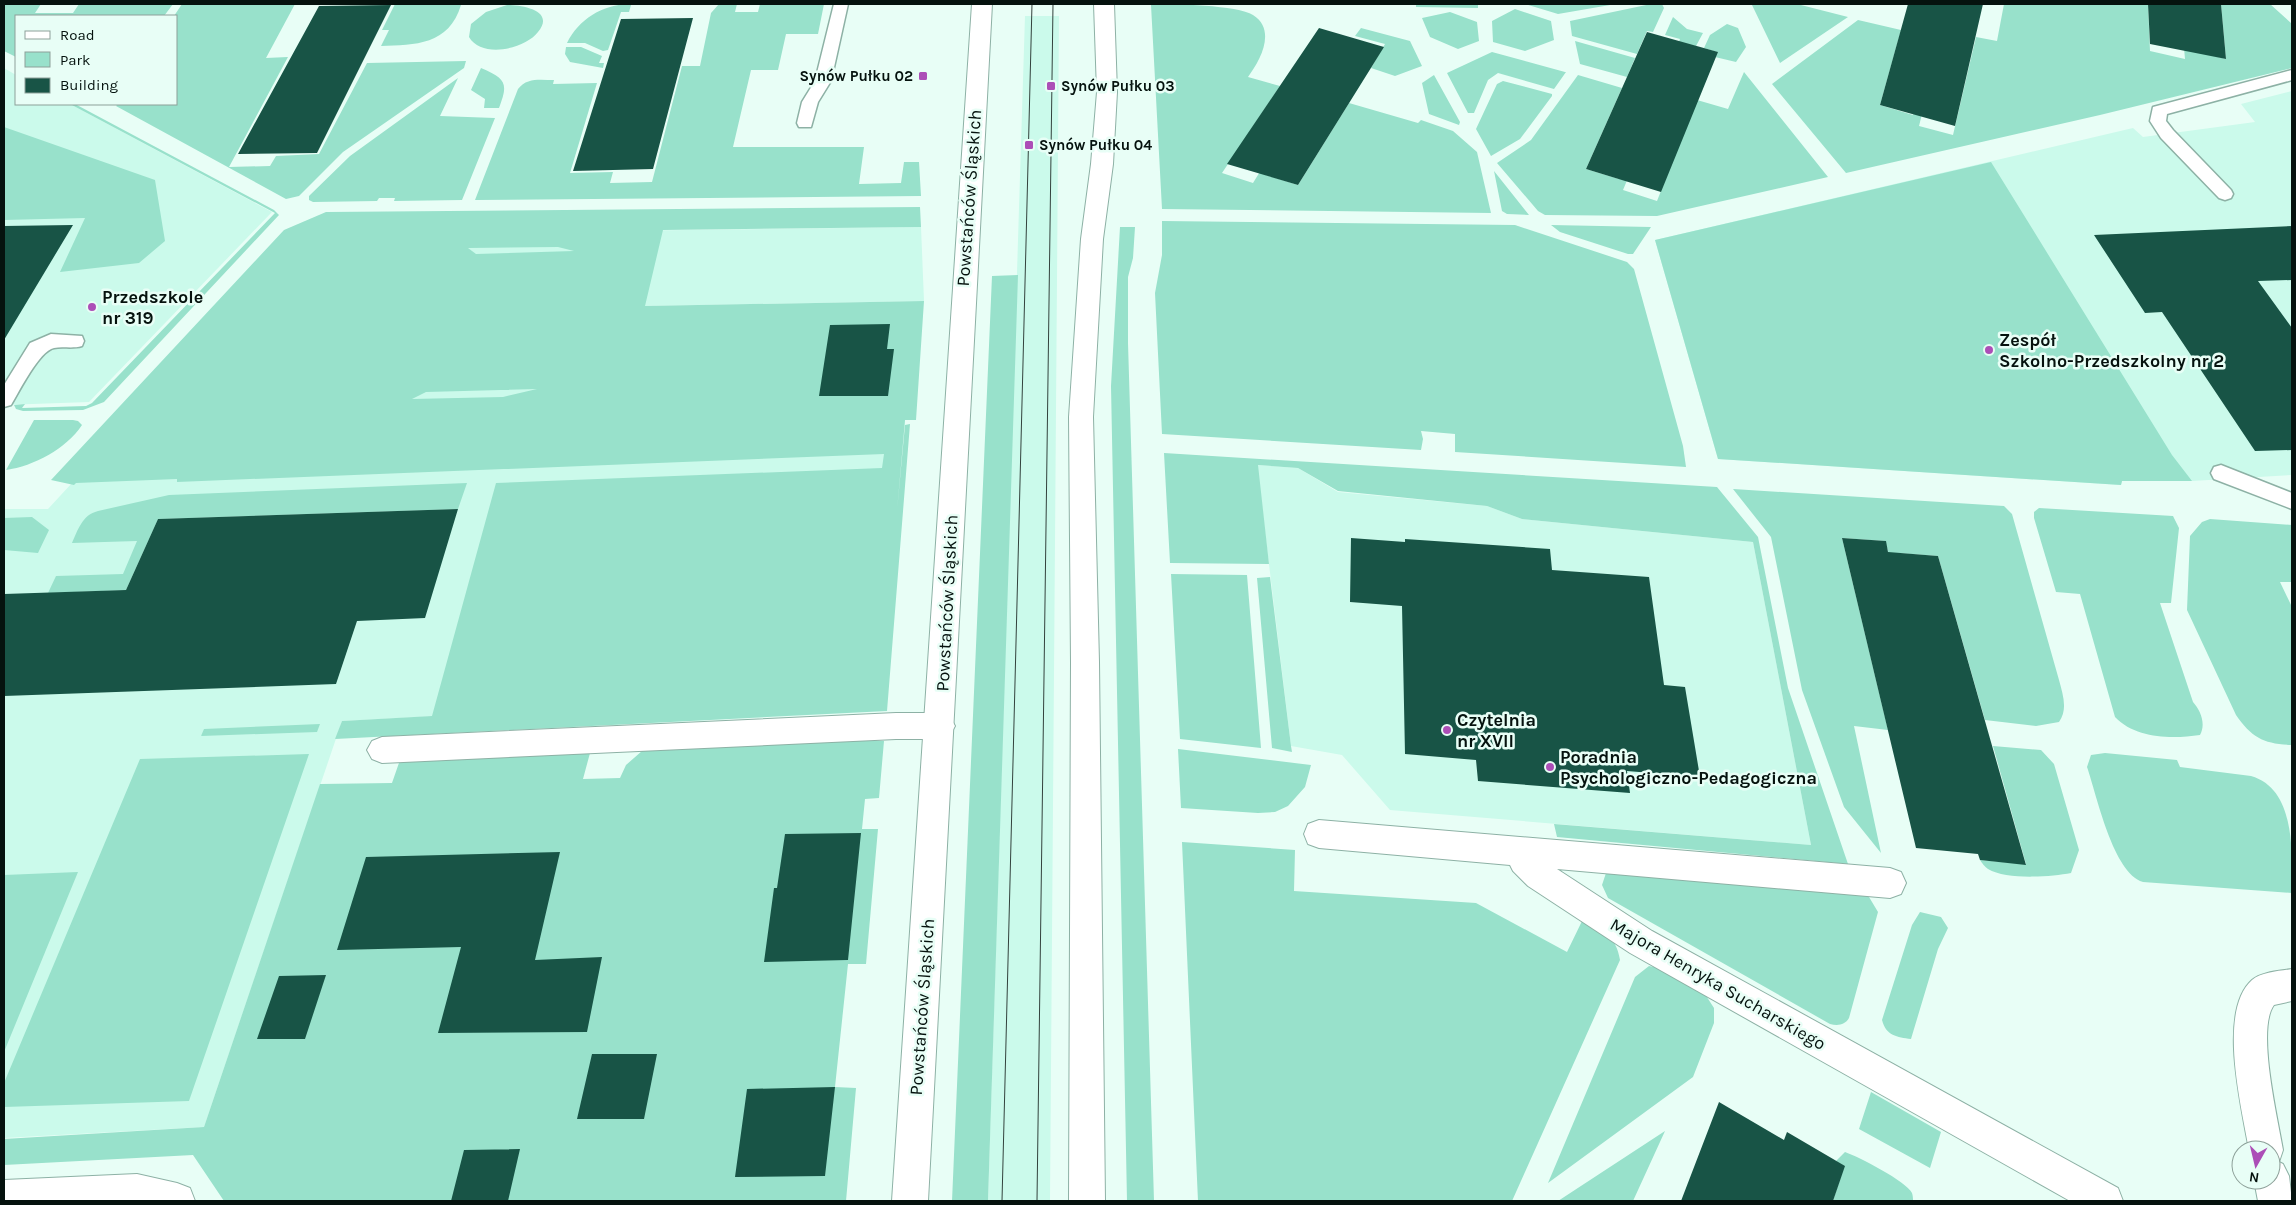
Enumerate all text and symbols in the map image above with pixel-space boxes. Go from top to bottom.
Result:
legend [15,15,178,105]
text: Road [60,26,95,44]
text: Park [60,51,90,69]
place label: Synów Pułku 02 [800,67,913,85]
marker: Synów Pułku 02 [917,70,929,82]
text: Building [60,76,118,94]
place label: Synów Pułku 03 [1061,77,1175,95]
marker: Synów Pułku 03 [1045,80,1057,92]
street label: Powstańców Śląskich [951,109,986,287]
place label: Synów Pułku 04 [1039,136,1152,154]
marker: Synów Pułku 04 [1023,139,1035,151]
place label: Przedszkole nr 319 [102,286,203,329]
marker: Przedszkole nr 319 [86,301,98,313]
place label: Zespół Szkolno-Przedszkolny nr 2 [1999,329,2224,372]
marker: Zespół Szkolno-Przedszkolny nr 2 [1983,344,1995,356]
street label: Powstańców Śląskich [930,514,963,692]
place label: Czytelnia nr XVII [1457,709,1536,752]
marker: Czytelnia nr XVII [1441,724,1453,736]
place label: Poradnia Psychologiczno-Pedagogiczna [1560,746,1817,789]
marker: Poradnia Psychologiczno-Pedagogiczna [1544,761,1556,773]
street label: Majora Henryka Sucharskiego [1606,913,1830,1055]
street label: Powstańców Śląskich [904,918,939,1096]
north arrow [2231,1140,2281,1190]
text: N [2248,1168,2260,1186]

